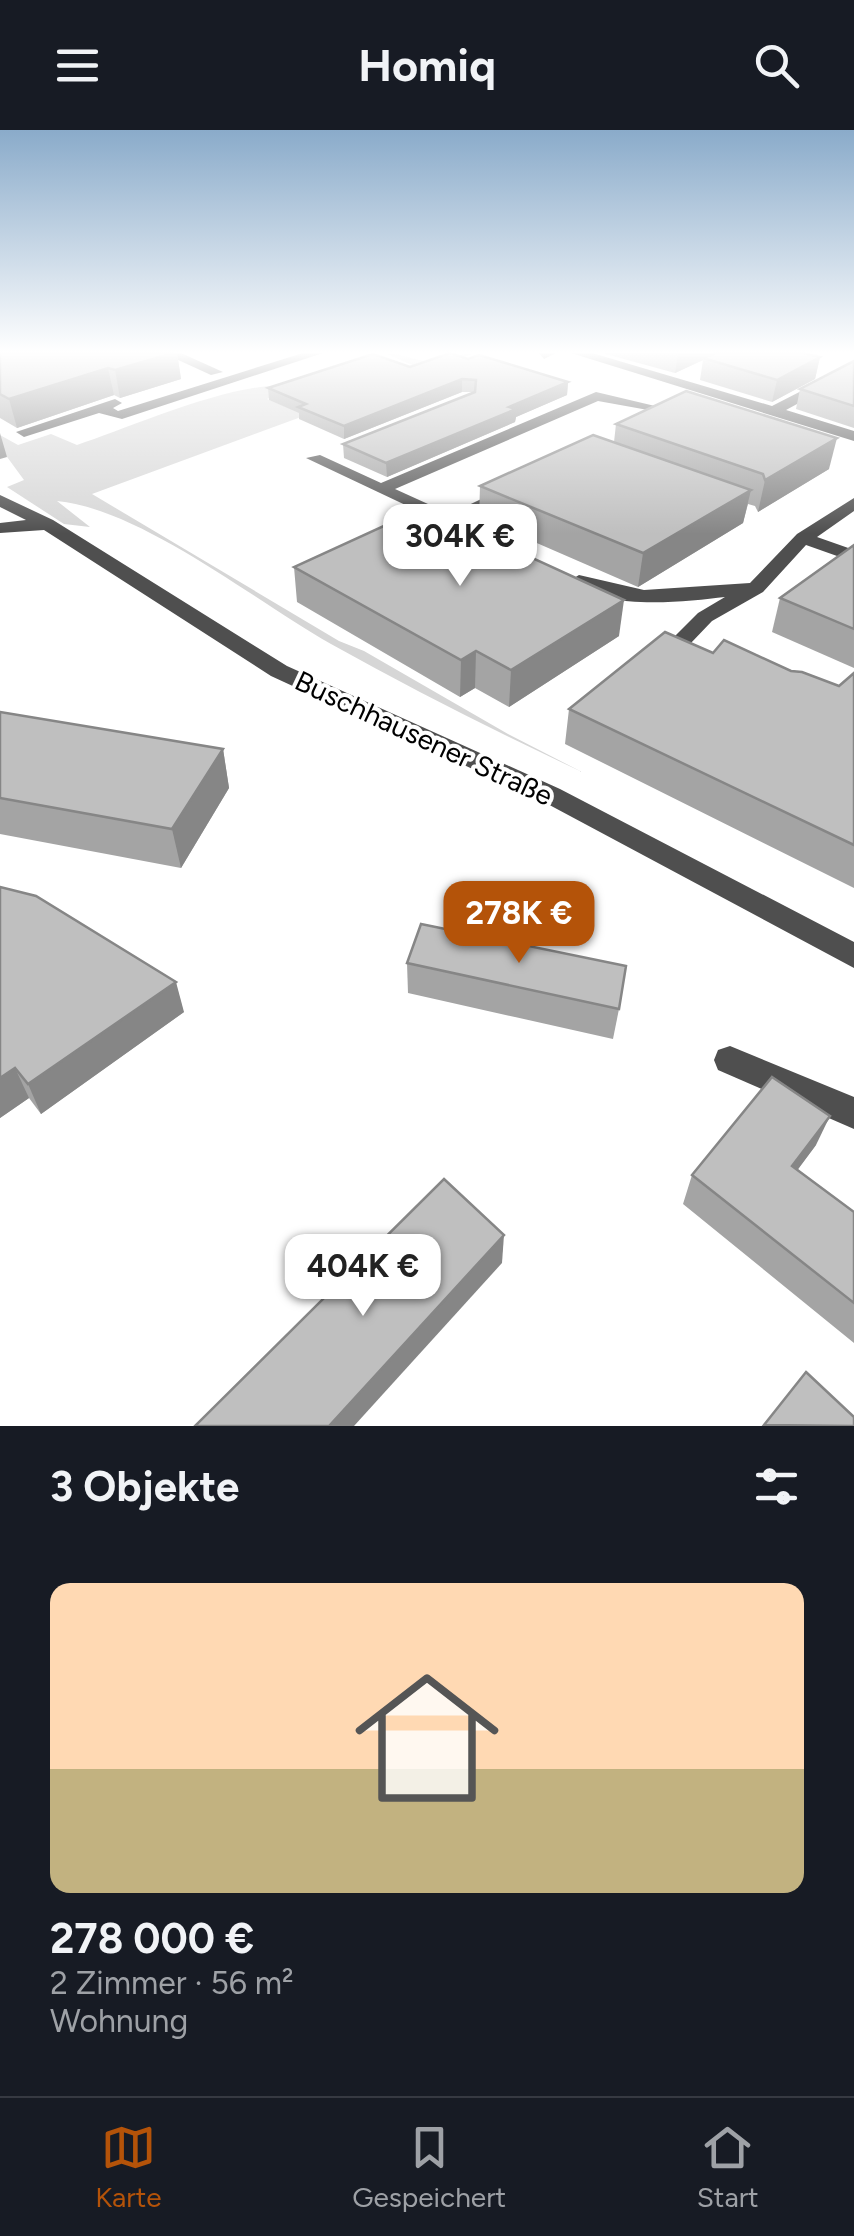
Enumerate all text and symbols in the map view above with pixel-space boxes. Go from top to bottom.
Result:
icon: menu [50,38,105,93]
text: Homiq [358,38,496,92]
icon: search [749,38,804,93]
pin: 304K € [379,504,541,589]
text: 304K € [405,517,515,555]
street label: Buschhausener Straße [290,663,558,813]
pin: 278K € [438,881,600,966]
text: 278K € [465,894,573,932]
pin: 404K € [282,1234,444,1319]
text: 404K € [307,1247,419,1285]
icon: filters [749,1459,804,1514]
text: 3 Objekte [50,1461,239,1512]
icon: home [337,1648,517,1828]
text: 278 000 € [50,1913,254,1964]
text: 2 Zimmer · 56 m² [50,1964,294,2002]
text: Wohnung [50,2002,188,2040]
tab: Karte [95,2120,162,2214]
tab: Gespeichert [352,2120,506,2214]
tab: Start [697,2120,759,2214]

